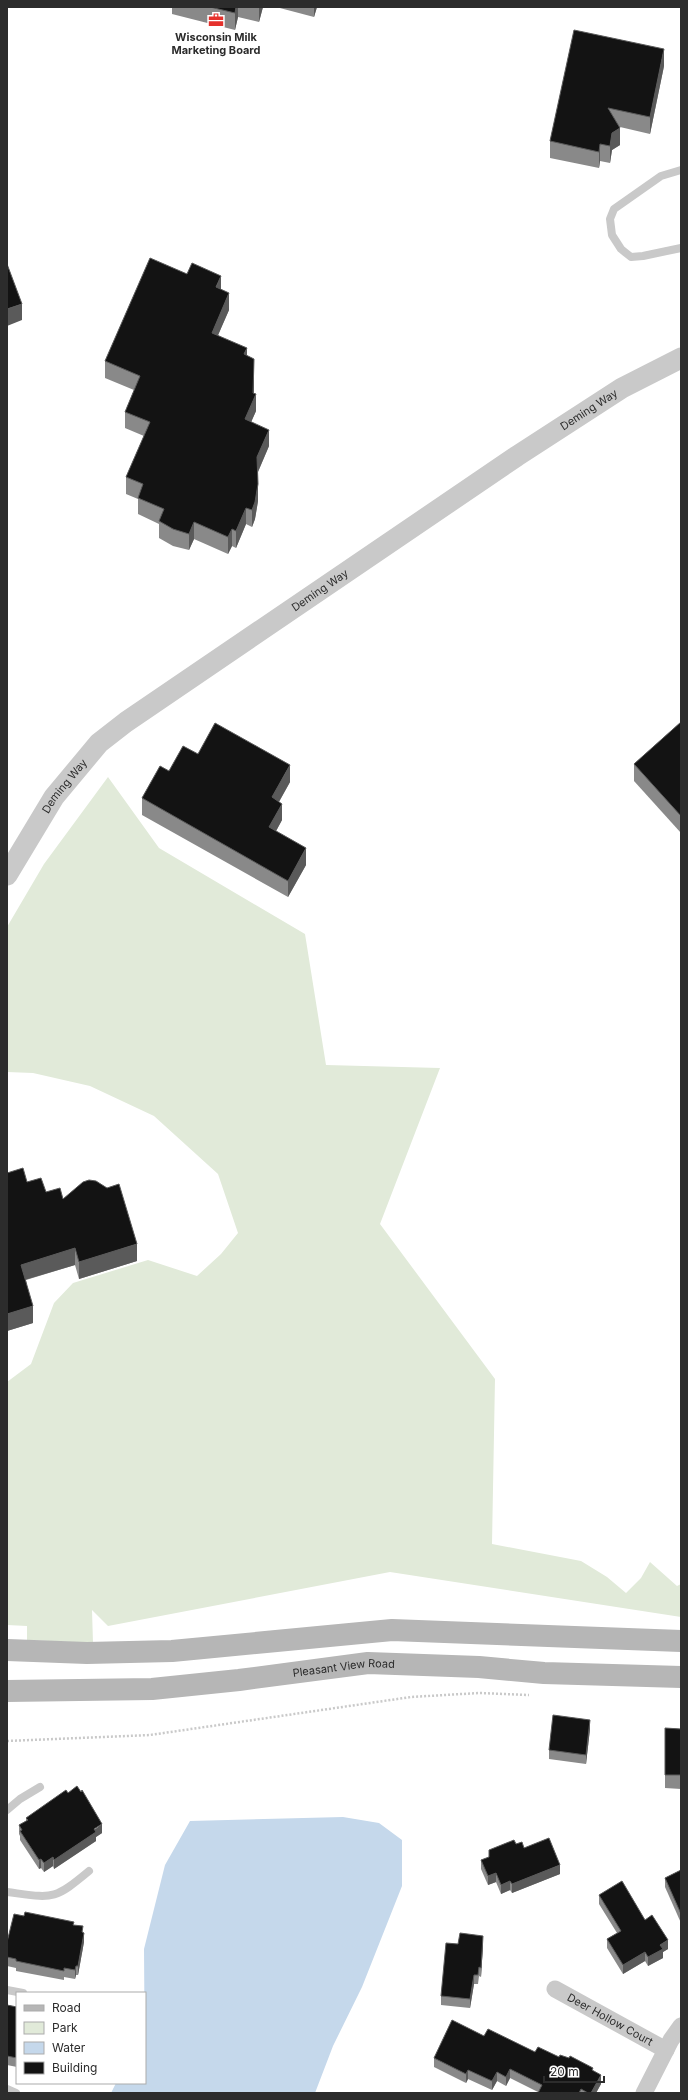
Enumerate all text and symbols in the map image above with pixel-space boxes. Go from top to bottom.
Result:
office icon: Wisconsin Milk Marketing Board [207,11,225,29]
place label: Wisconsin Milk Marketing Board [171,30,261,57]
street label: Deming Way [557,386,620,433]
street label: Deming Way [289,566,351,614]
street label: Deming Way [39,756,90,816]
street label: Pleasant View Road [292,1656,395,1680]
street label: Deer Hollow Court [565,1990,656,2049]
legend [16,1992,146,2084]
text: Road [52,2000,81,2015]
text: Park [52,2020,78,2035]
text: Water [52,2040,86,2055]
scale bar [544,2058,604,2084]
text: Building [52,2060,97,2075]
text: 20 m [550,2064,579,2079]

